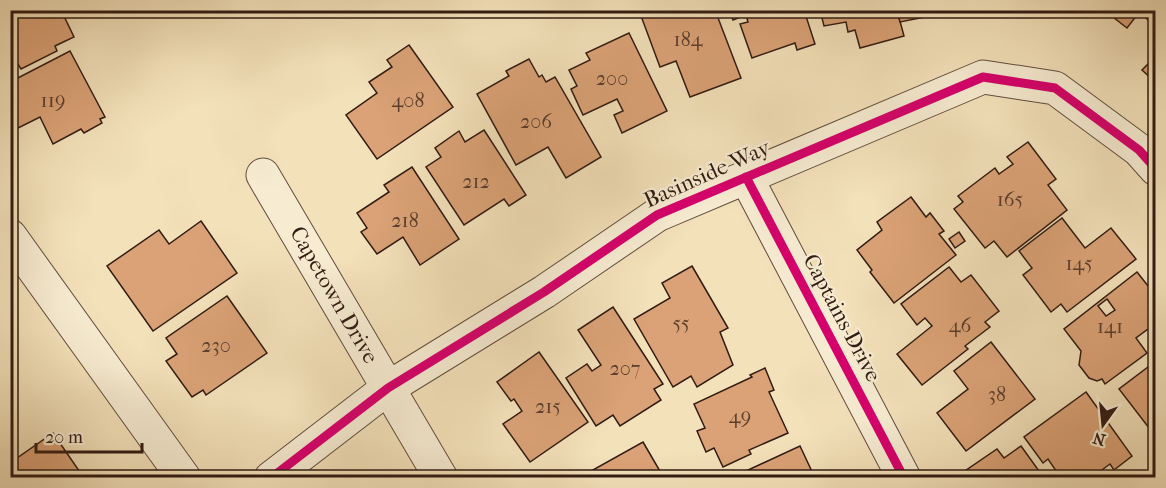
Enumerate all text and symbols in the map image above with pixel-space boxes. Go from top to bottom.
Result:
house number: 184 [674,28,704,51]
house number: 200 [596,67,628,90]
house number: 119 [41,89,65,112]
house number: 408 [392,89,424,112]
house number: 206 [520,110,552,133]
street label: Basinside Way [640,134,775,213]
house number: 212 [462,170,490,193]
house number: 165 [997,188,1023,211]
house number: 218 [391,209,419,232]
street label: Capetown Drive [284,222,384,368]
street label: Captains Drive [797,250,887,386]
house number: 145 [1065,252,1093,275]
house number: 55 [672,312,690,335]
house number: 46 [949,314,971,337]
house number: 141 [1097,315,1123,338]
house number: 230 [201,334,231,357]
house number: 207 [610,357,641,380]
house number: 38 [988,383,1006,406]
house number: 215 [535,395,561,418]
north arrow [1073,395,1133,455]
house number: 49 [729,405,751,428]
scale bar [36,416,142,454]
text: 20 m [45,427,83,448]
text: N [1090,428,1108,450]

